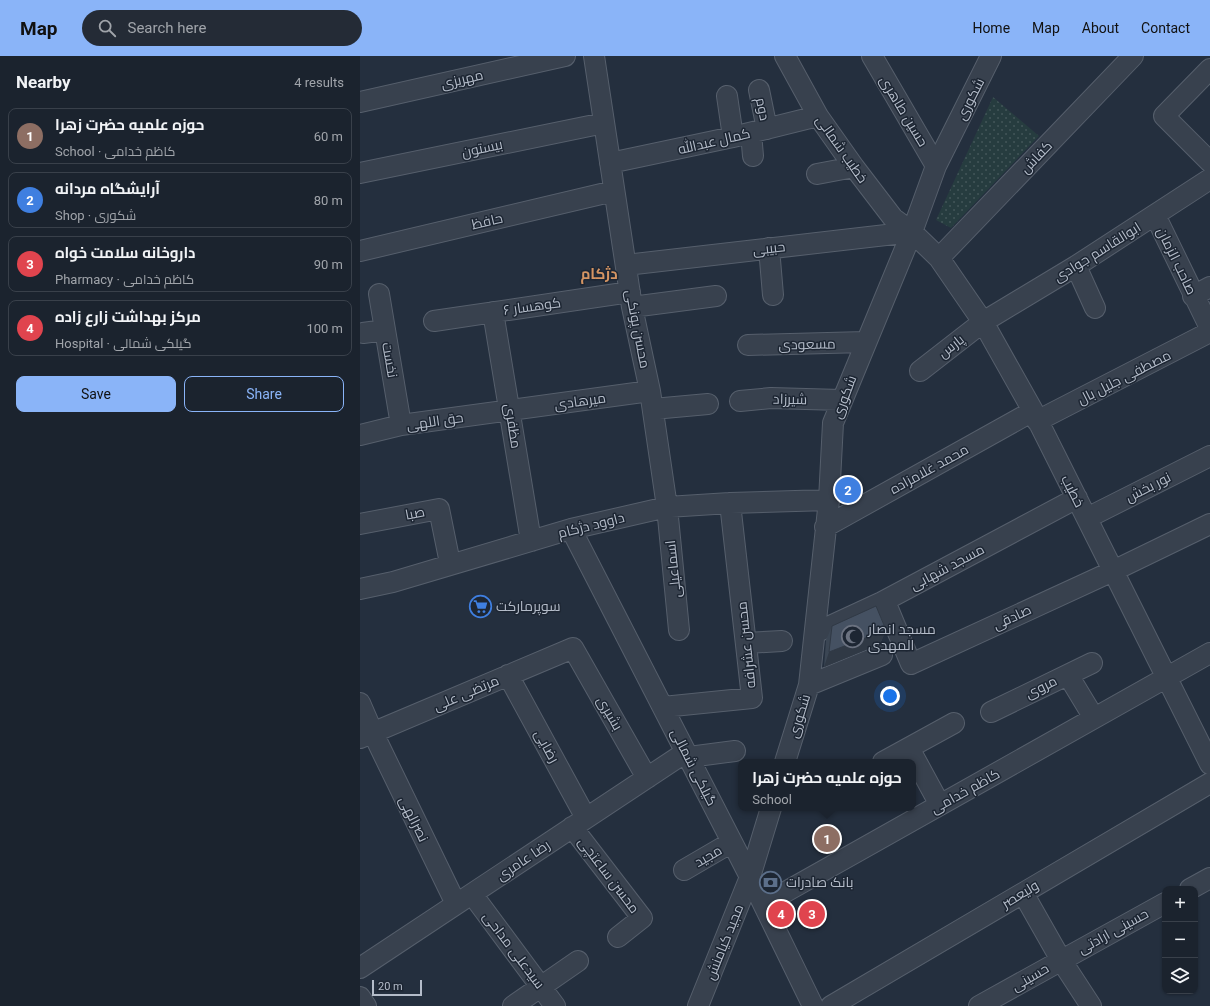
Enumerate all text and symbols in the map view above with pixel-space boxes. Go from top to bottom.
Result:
search box [82,10,362,46]
text: Map [20,17,58,40]
icon: search [96,17,118,39]
text: Search here [128,19,206,37]
text: Home [972,20,1010,36]
text: Map [1032,20,1060,36]
text: About [1082,20,1119,36]
text: Contact [1141,20,1190,36]
street label: مهریزی [439,66,485,92]
text: Nearby [16,72,71,92]
street label: حسین طاهری [877,73,931,149]
text: 4 results [294,75,344,90]
street label: شکوری [953,75,987,123]
street label: دوم [751,96,773,122]
street label: خطیب شمالی [813,112,871,186]
text: حوزه علمیه حضرت زهرا [55,116,205,134]
street label: کمال عبدالله [676,124,752,158]
text: 1 [26,129,34,144]
text: 60 m [314,129,343,144]
street label: بیستون [460,136,504,160]
street label: کفاش [1017,137,1055,177]
text: School · کاظم خدامی [55,144,175,159]
text: آرایشگاه مردانه [55,180,160,198]
text: 2 [26,193,34,208]
text: 80 m [314,193,343,208]
text: Shop · شکوری [55,208,136,223]
street label: حافظ [470,210,504,232]
street label: ابوالقاسم جوادی [1051,219,1144,287]
street label: صاحب الزمان [1154,225,1200,297]
street label: حبیبی [752,238,786,258]
text: داروخانه سلامت خواه [55,244,196,262]
text: 3 [26,257,34,272]
text: 90 m [314,257,343,272]
district label: دژکام [580,265,618,284]
text: Pharmacy · کاظم خدامی [55,272,194,287]
street label: محسن پونکی [621,288,653,370]
street label: کوهسار ۶ [502,294,562,318]
text: مرکز بهداشت زارع زاده [55,308,201,326]
text: 4 [26,321,34,336]
text: 100 m [306,321,343,336]
street label: پارس [935,331,969,363]
text: Hospital · گيلکی شمالی [55,336,192,351]
street label: مسعودی [778,336,836,352]
street label: نخست [379,341,401,379]
street label: مصطفی جلیل بال [1075,347,1174,408]
street label: شکوری [828,373,860,421]
button: Save [16,376,176,412]
button: Share [184,376,344,412]
street label: میرهادی [553,389,607,413]
street label: شیرزاد [773,391,807,407]
street label: مظفری [502,402,524,450]
street label: حق اللهی [406,409,465,434]
street label: محمد غلامزاده [887,441,971,497]
street label: نور بخش [1123,469,1173,505]
street label: خطیب [1058,472,1088,510]
pin: 2 [835,475,861,505]
street label: صبا [404,503,426,523]
street label: داوود دژکام [556,509,626,543]
street label: اسماعیلی [662,539,684,599]
street label: مسجد شهابی [907,541,987,593]
supermarket icon: سوپرمارکت [467,593,493,619]
place label: سوپرمارکت [496,598,561,616]
street label: محسن عشرافه [733,601,759,689]
street label: صادقی [990,601,1034,633]
place label: مسجد انصار المهدی [867,621,936,653]
mosque icon: مسجد انصار المهدی [840,624,866,650]
street label: مرتضی علی [431,672,501,714]
street label: مروی [1022,672,1060,702]
your location [880,686,900,706]
street label: شکوری [785,692,813,740]
street label: بشیری [594,693,626,733]
street label: گيلکی شمالی [668,726,720,808]
street label: رضایی [531,727,563,765]
popup [738,759,916,811]
street label: کاظم خدامی [928,765,1003,818]
text: حوزه علمیه حضرت زهرا [752,769,902,787]
text: School [752,792,792,807]
street label: نصرالهی [396,794,432,844]
pin: 1 [814,824,840,854]
street label: محسن ساعتچی [574,834,643,918]
street label: رضا عامری [493,836,553,884]
street label: مجید [691,842,725,870]
bank icon: بانک صادرات [757,869,783,895]
place label: بانک صادرات [786,874,853,890]
street label: ولیعصر [998,877,1041,912]
map controls [1162,886,1198,994]
button: + [1162,886,1198,922]
pin: 4 [768,899,794,929]
pin: 3 [799,899,825,929]
street label: مجید کیامنش [702,902,746,982]
street label: حسینی ارادتی [1075,905,1151,957]
street label: سیدعلی مداحی [480,908,548,992]
button: − [1162,922,1198,958]
button: layers [1162,958,1198,994]
street label: حسینی [1008,960,1052,994]
scale bar [372,978,422,997]
text: 20 m [378,980,403,993]

